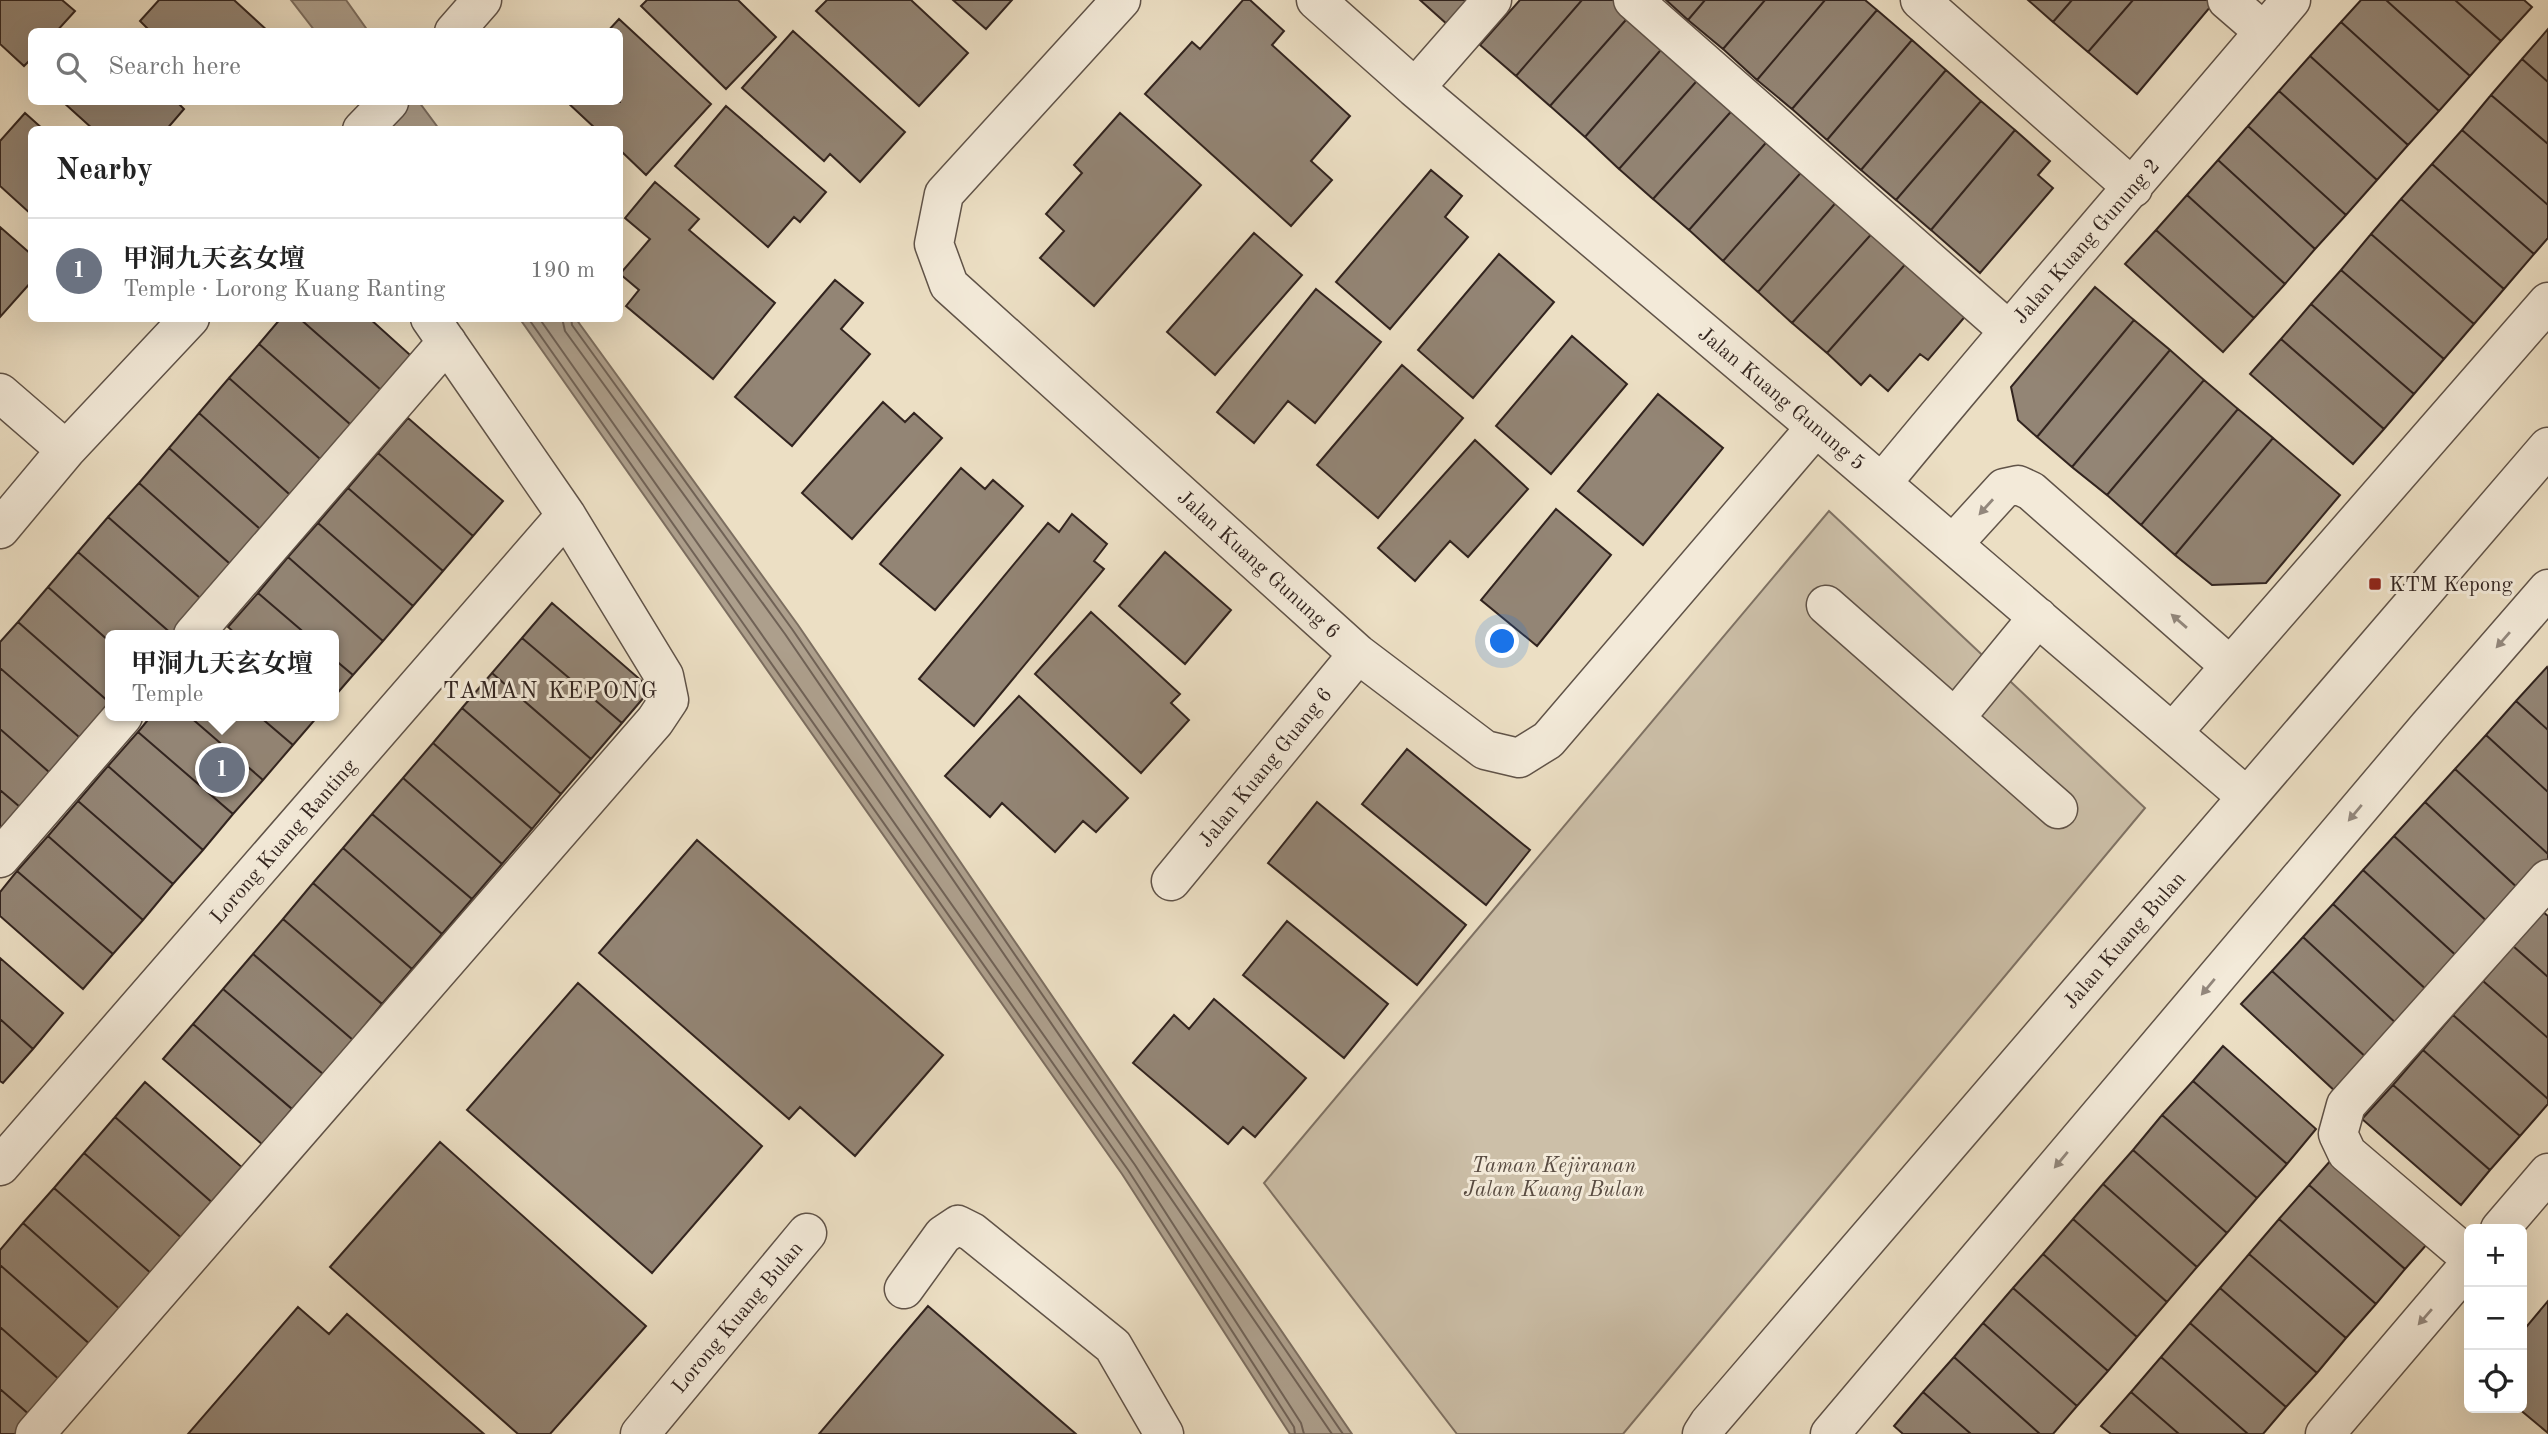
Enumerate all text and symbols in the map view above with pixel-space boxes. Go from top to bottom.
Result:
search box [28,28,623,105]
icon: search [52,48,90,86]
text: Search here [108,54,241,80]
text: Nearby [56,156,153,186]
street label: Jalan Kuang Gunung 2 [2010,156,2164,328]
text: 甲洞九天玄女壇 [123,247,305,273]
text: 1 [72,259,86,282]
text: 190 m [530,259,595,282]
text: Temple · Lorong Kuang Ranting [123,278,445,301]
street label: Jalan Kuang Gunung 5 [1694,323,1868,475]
street label: Jalan Kuang Gunung 6 [1173,487,1343,643]
one-way arrow [1978,498,1994,516]
place label: KTM Kepong [2389,575,2514,596]
marker: KTM Kepong [2367,576,2383,592]
one-way arrow [2171,613,2188,629]
your location [1485,624,1519,658]
popup [105,630,339,721]
one-way arrow [2496,631,2511,648]
text: 甲洞九天玄女壇 [131,652,313,678]
district label: TAMAN KEPONG [443,680,659,703]
text: Temple [131,683,203,706]
street label: Jalan Kuang Guang 6 [1196,684,1337,852]
pin: 1 [199,744,245,796]
street label: Lorong Kuang Ranting [207,755,362,928]
one-way arrow [2347,804,2363,822]
street label: Jalan Kuang Bulan [2060,868,2190,1014]
one-way arrow [2201,978,2216,995]
one-way arrow [2054,1151,2069,1169]
park label: Taman Kejiranan Jalan Kuang Bulan [1464,1156,1644,1201]
map controls [2464,1224,2527,1413]
button: + [2464,1224,2527,1287]
street label: Lorong Kuang Bulan [669,1238,808,1398]
button: − [2464,1287,2527,1350]
one-way arrow [2417,1308,2433,1326]
button: locate [2464,1350,2527,1413]

